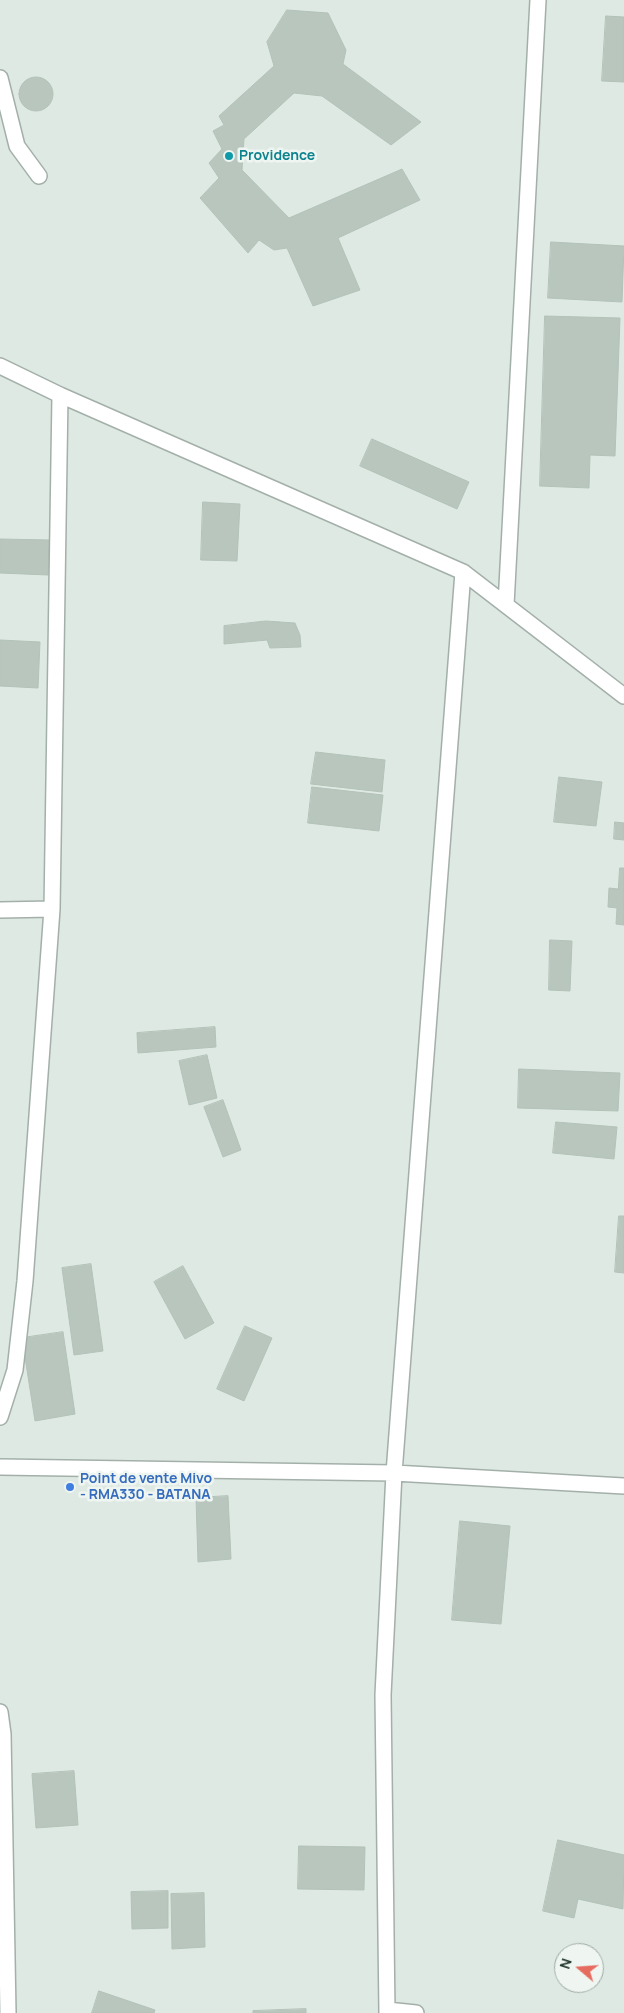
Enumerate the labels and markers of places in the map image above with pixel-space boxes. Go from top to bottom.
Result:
place label: Providence [239,148,315,164]
marker: Providence [223,150,235,162]
place label: Point de vente Mivo - RMA330 - BATANA [80,1471,212,1504]
marker: Point de vente Mivo - RMA330 - BATANA [64,1481,76,1493]

